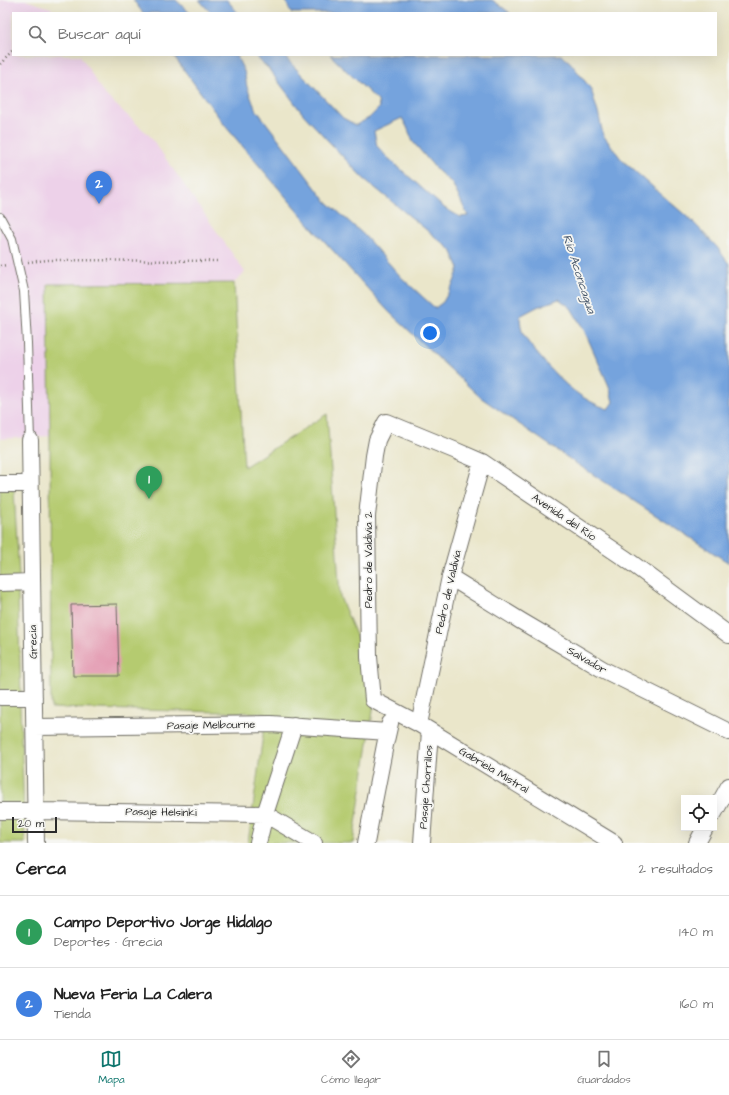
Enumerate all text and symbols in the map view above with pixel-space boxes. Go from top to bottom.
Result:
search box [12,12,717,56]
icon: search [26,23,48,45]
text: Buscar aquí [58,24,140,45]
pin: 2 [86,171,112,204]
water label: Río Aconcagua [557,232,600,317]
your location [420,323,440,343]
pin: 1 [136,466,162,499]
street label: Avenida del Río [529,490,600,545]
street label: Pedro de Valdivia 2 [361,511,376,608]
street label: Pedro de Valdivia [431,548,465,635]
street label: Grecia [25,625,41,659]
street label: Salvador [564,643,610,677]
street label: Pasaje Melbourne [167,717,255,733]
street label: Gabriela Mistral [456,743,532,797]
street label: Pasaje Chorrillos [416,744,436,830]
map controls [681,795,717,831]
button: locate [681,795,717,831]
street label: Pasaje Helsinki [125,804,197,820]
scale bar [12,815,57,834]
text: 20 m [18,816,44,831]
text: Cerca [16,857,66,881]
text: 2 resultados [639,860,713,878]
text: Campo Deportivo Jorge Hidalgo [54,912,272,933]
text: 1 [28,923,30,941]
text: 140 m [679,923,713,941]
text: Deportes · Grecia [54,933,162,951]
text: Nueva Feria La Calera [54,984,212,1005]
text: 2 [25,995,33,1013]
text: 160 m [680,995,713,1013]
text: Tienda [54,1005,91,1023]
tab: Mapa [98,1048,125,1087]
tab: Cómo llegar [321,1048,381,1087]
tab: Guardados [577,1048,631,1087]

